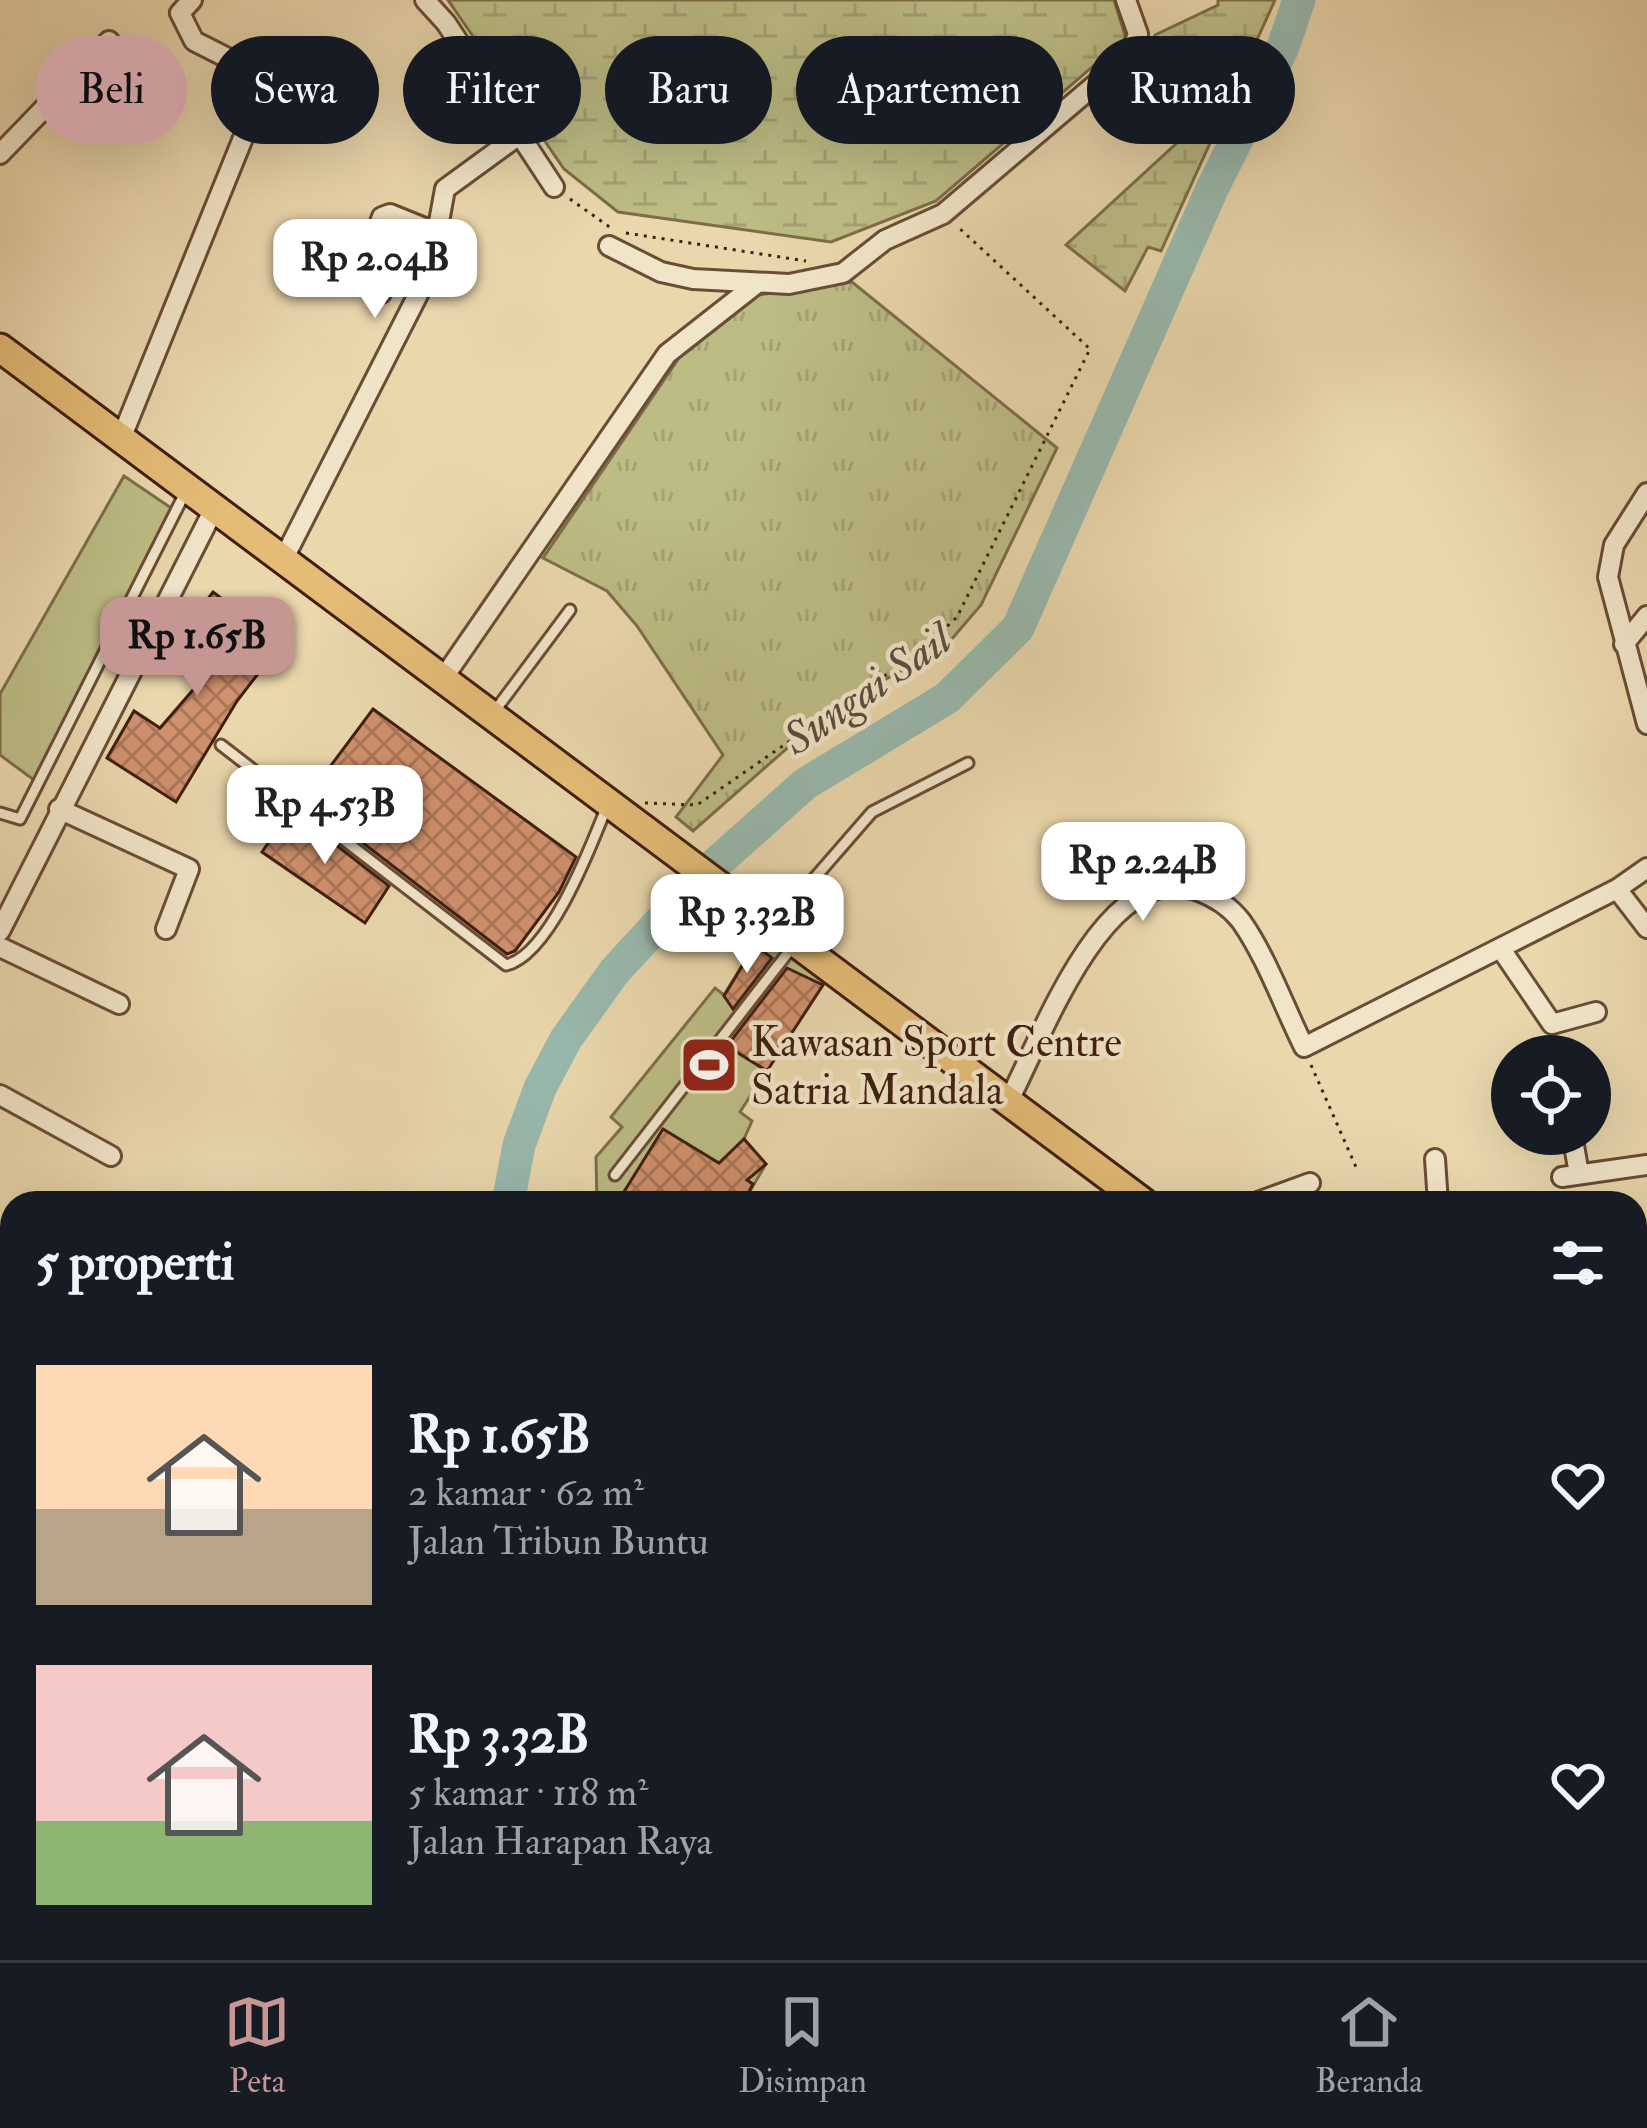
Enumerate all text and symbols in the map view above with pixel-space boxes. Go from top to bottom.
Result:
chip: Beli [36,36,187,144]
chip: Sewa [211,36,379,144]
chip: Filter [403,36,581,144]
chip: Baru [605,36,772,144]
chip: Apartemen [796,36,1063,144]
chip: Rumah [1087,36,1295,144]
pin: Rp 2.04B [251,219,499,321]
text: Rp 2.04B [300,233,450,282]
pin: Rp 1.65B [73,597,321,699]
water label: Sungai Sail [771,609,965,768]
text: Rp 1.65B [127,611,267,660]
pin: Rp 4.53B [201,765,449,867]
text: Rp 4.53B [254,779,396,828]
pin: Rp 2.24B [1019,822,1267,924]
text: Rp 2.24B [1068,836,1218,885]
pin: Rp 3.32B [623,874,871,976]
text: Rp 3.32B [678,888,816,937]
place label: Kawasan Sport Centre Satria Mandala [751,1017,1122,1117]
sports icon: Kawasan Sport Centre Satria Mandala [678,1034,740,1096]
map controls [1491,1035,1611,1155]
button: locate [1491,1035,1611,1155]
icon: filters [1545,1230,1611,1296]
text: 5 properti [36,1231,234,1295]
text: Rp 1.65B [408,1404,591,1468]
icon: home [132,1413,276,1557]
icon: heart [1545,1452,1611,1518]
text: 2 kamar · 62 m² [408,1468,644,1517]
text: Jalan Tribun Buntu [408,1517,709,1566]
text: Rp 3.32B [408,1704,589,1768]
icon: home [132,1713,276,1857]
icon: heart [1545,1752,1611,1818]
text: 5 kamar · 118 m² [408,1768,648,1817]
text: Jalan Harapan Raya [408,1817,713,1866]
tab: Peta [224,1989,290,2102]
tab: Disimpan [738,1989,867,2102]
tab: Beranda [1315,1989,1423,2102]

